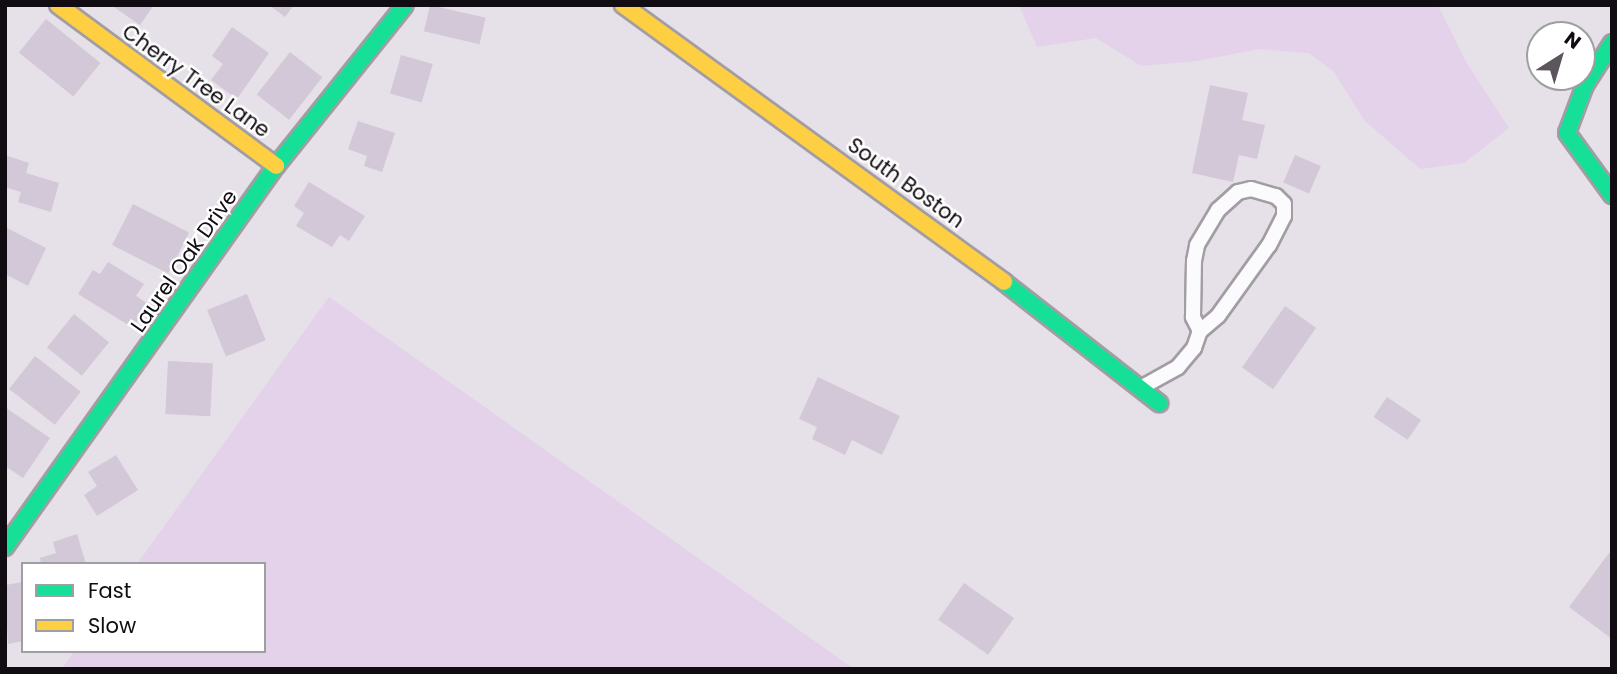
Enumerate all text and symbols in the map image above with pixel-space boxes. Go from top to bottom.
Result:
street label: Cherry Tree Lane [117,19,275,143]
north arrow [1526,21,1596,91]
text: N [1559,25,1587,56]
street label: South Boston [843,132,969,234]
street label: Laurel Oak Drive [125,185,243,337]
legend [21,562,266,653]
text: Fast [88,576,131,605]
text: Slow [88,611,136,640]

